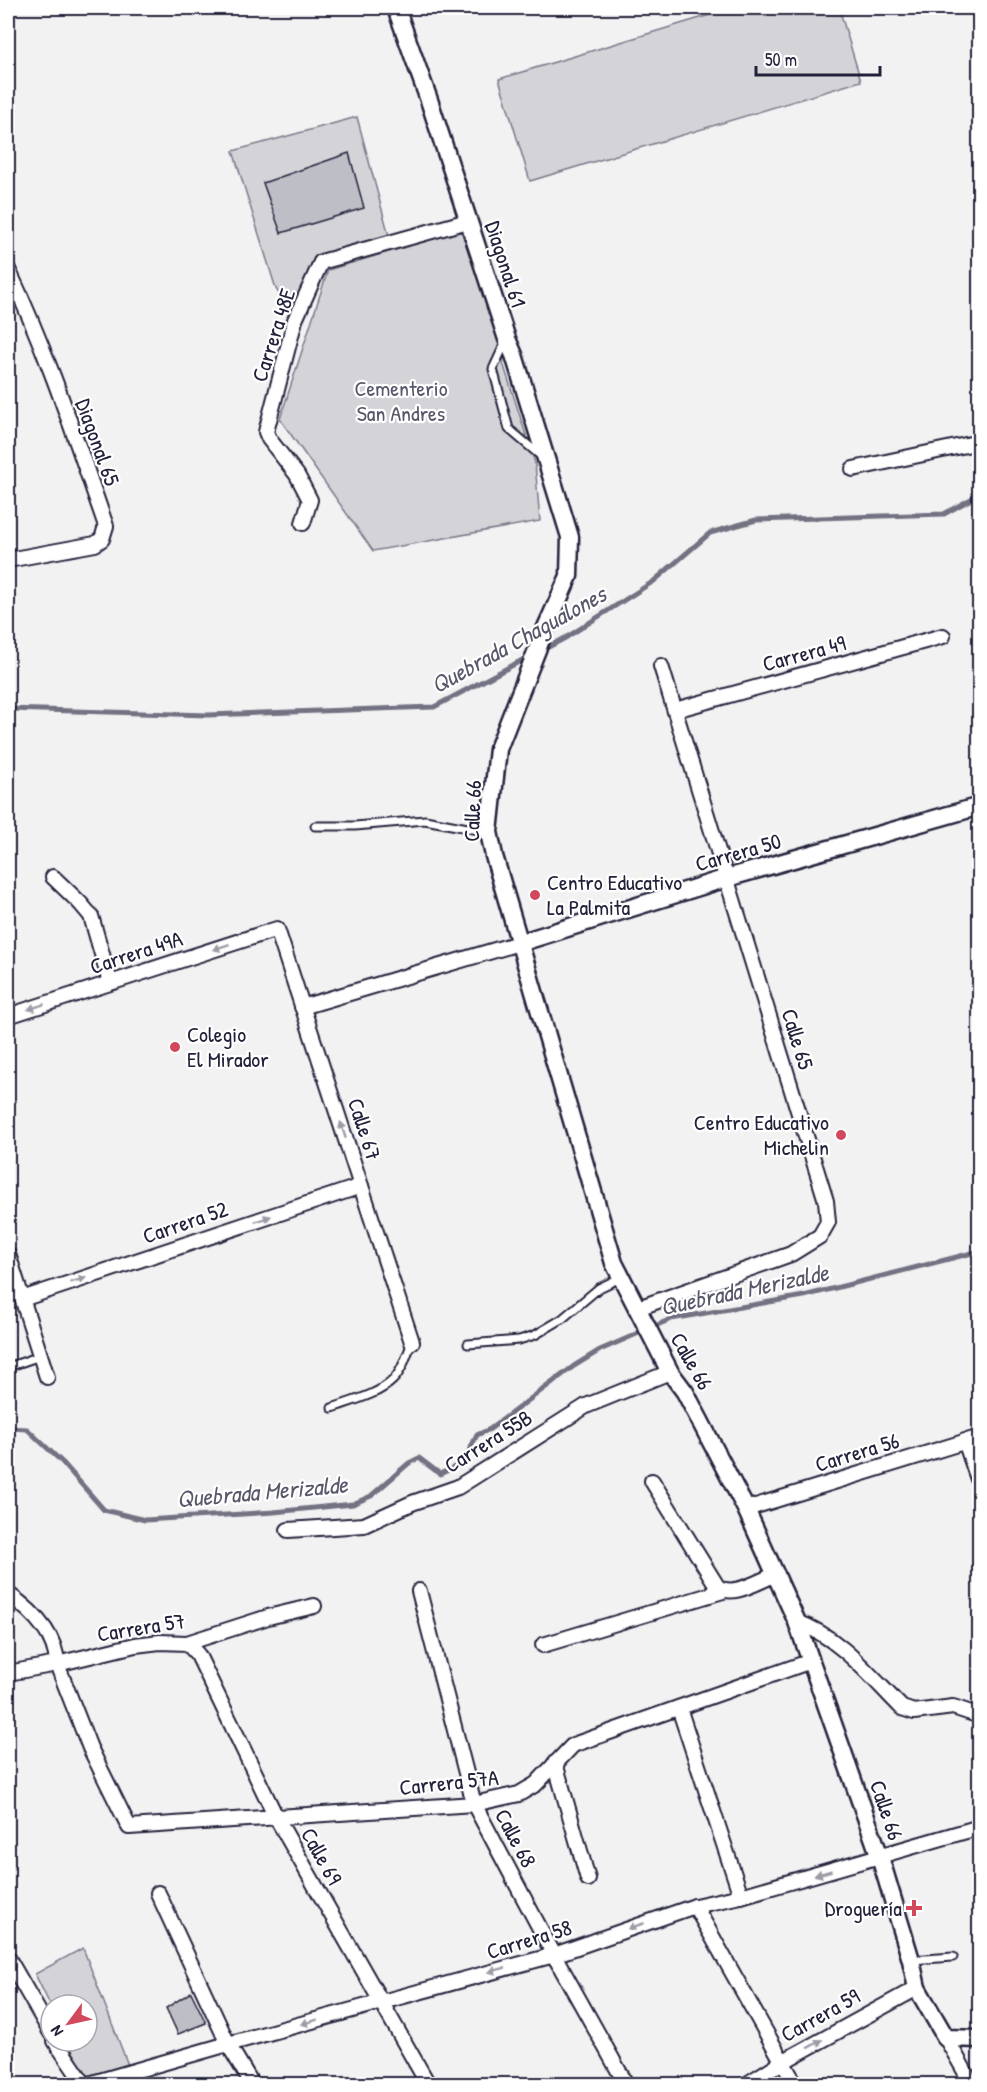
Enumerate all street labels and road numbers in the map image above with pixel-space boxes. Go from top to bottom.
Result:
street label: Diagonal 61 [478,217,534,311]
street label: Carrera 48E [244,284,302,385]
street label: Diagonal 65 [68,394,128,490]
street label: Carrera 49 [759,628,849,678]
street label: Calle 66 [456,780,488,842]
street label: Carrera 50 [692,825,784,879]
street label: Carrera 49A [86,923,186,981]
street label: Calle 65 [775,1005,821,1073]
street label: Calle 67 [341,1094,389,1164]
street label: Carrera 52 [138,1193,232,1251]
street label: Calle 66 [664,1327,720,1395]
street label: Carrera 55B [438,1402,538,1480]
street label: Carrera 56 [811,1425,903,1479]
street label: Carrera 57 [95,1605,187,1649]
street label: Carrera 57A [398,1762,500,1802]
street label: Calle 66 [863,1776,911,1844]
street label: Calle 68 [488,1803,544,1873]
street label: Calle 69 [294,1822,350,1890]
street label: Carrera 58 [483,1912,575,1966]
street label: Carrera 59 [775,1981,865,2049]

